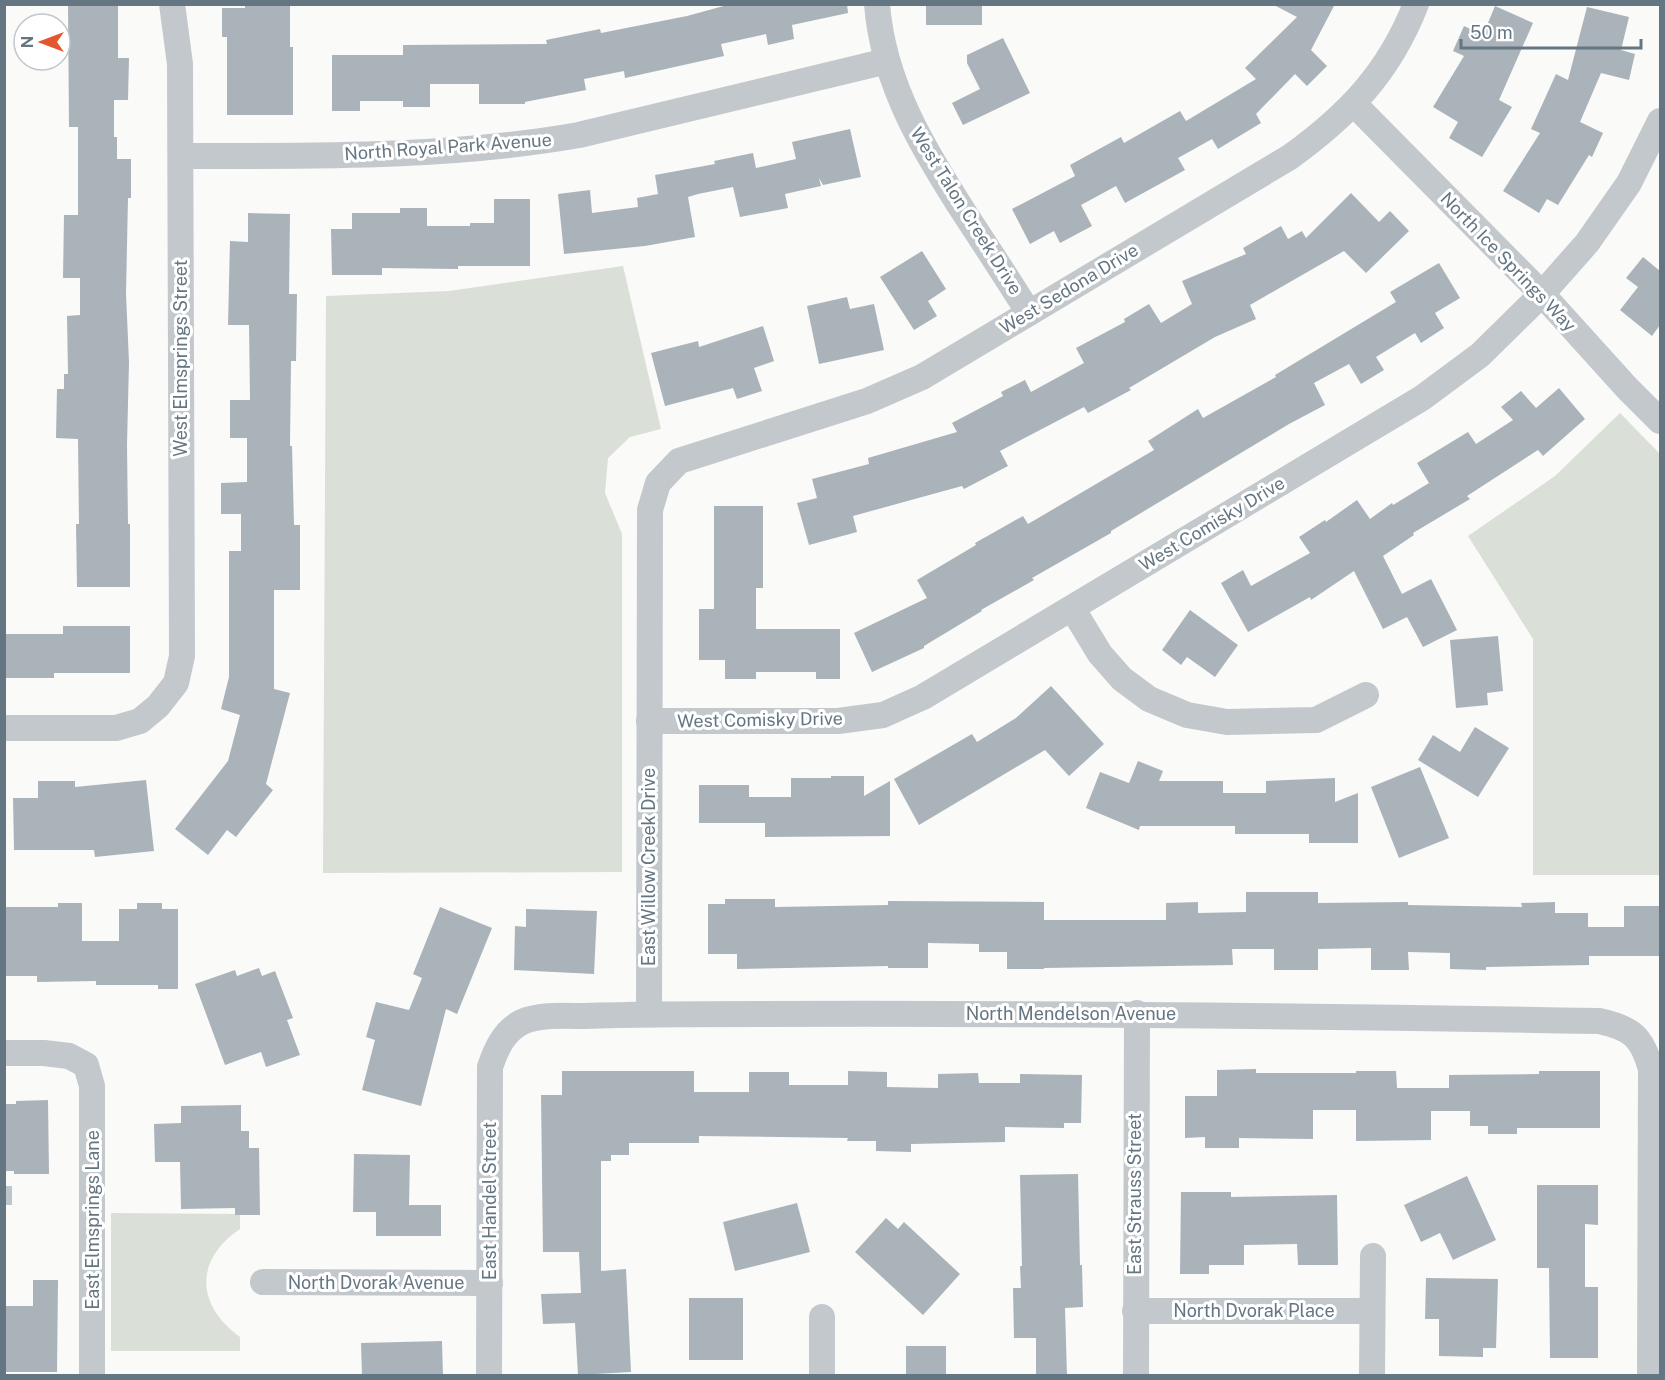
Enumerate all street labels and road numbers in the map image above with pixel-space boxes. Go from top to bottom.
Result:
street label: West Talon Creek Drive [906,123,1027,298]
street label: North Royal Park Avenue [344,129,552,164]
street label: North Ice Springs Way [1436,188,1581,336]
street label: West Sedona Drive [996,239,1142,338]
street label: West Elmsprings Street [170,259,191,457]
street label: West Comisky Drive [1135,472,1288,575]
street label: West Comisky Drive [677,708,843,731]
street label: East Willow Creek Drive [638,768,659,966]
street label: North Mendelson Avenue [966,1003,1176,1024]
street label: East Strauss Street [1124,1113,1145,1275]
street label: East Handel Street [479,1122,500,1280]
street label: East Elmsprings Lane [82,1130,103,1310]
street label: North Dvorak Avenue [288,1272,464,1293]
street label: North Dvorak Place [1173,1300,1335,1321]

